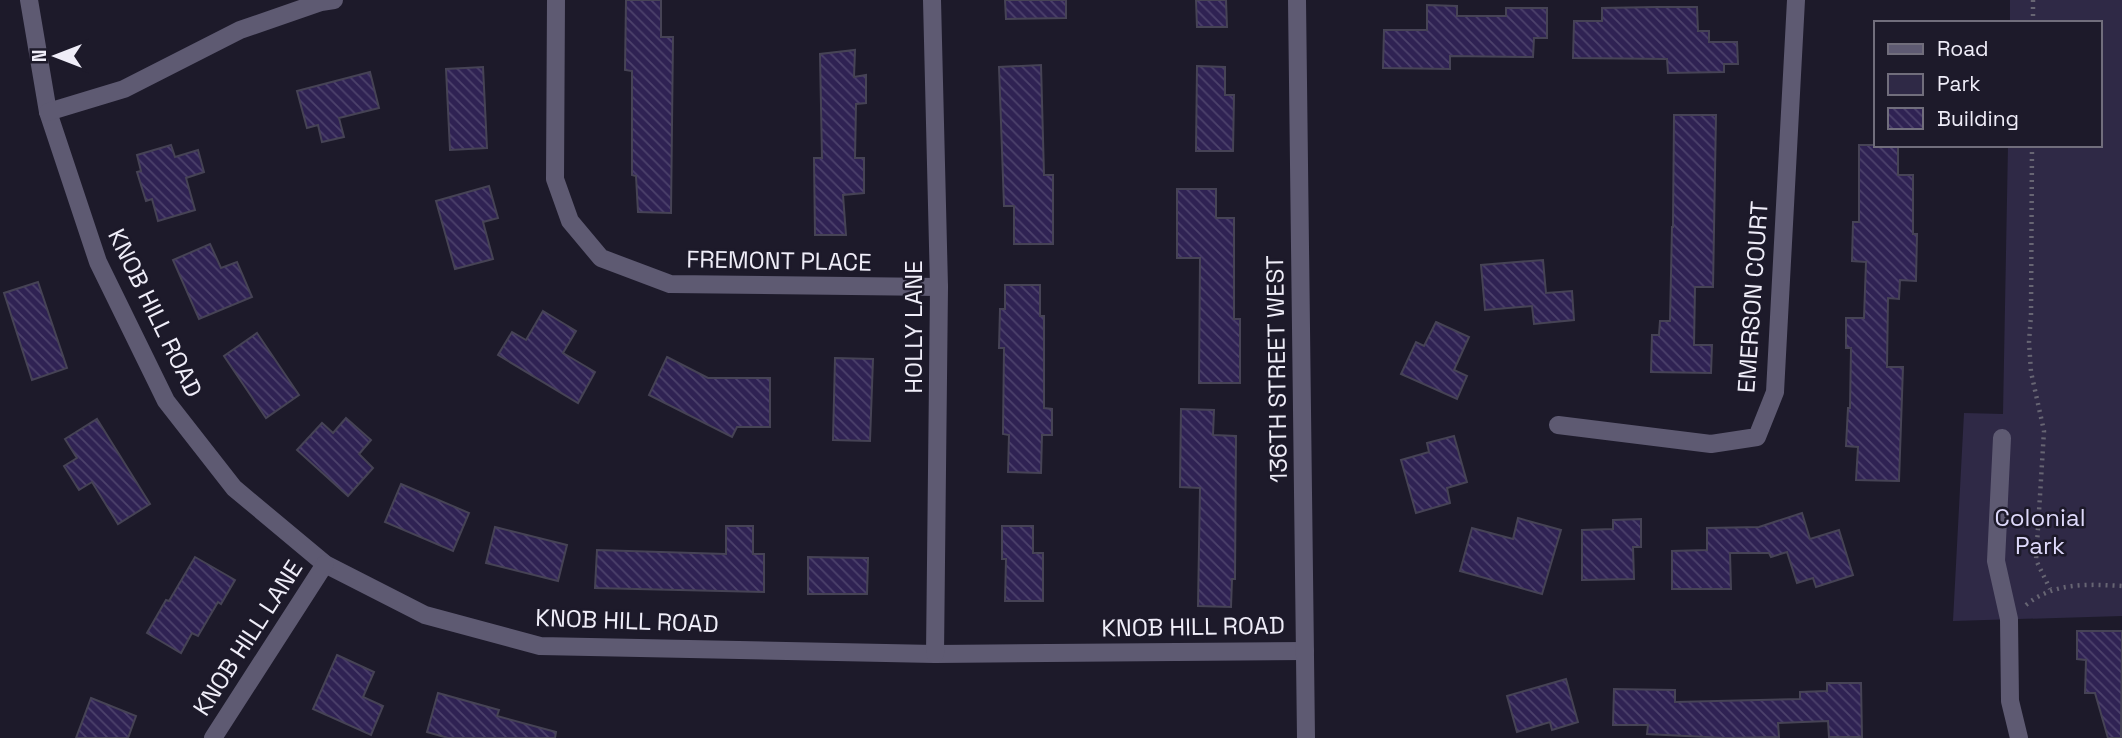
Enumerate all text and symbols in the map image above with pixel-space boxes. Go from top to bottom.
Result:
north arrow [21,21,91,91]
legend [1874,21,2101,147]
text: Road [1937,35,1989,62]
text: N [27,50,52,62]
text: Park [1937,70,1981,97]
text: Building [1937,105,2019,132]
street label: EMERSON COURT [1730,200,1775,394]
street label: KNOB HILL ROAD [101,224,210,402]
street label: FREMONT PLACE [686,243,872,278]
street label: 136TH STREET WEST [1259,255,1294,483]
street label: HOLLY LANE [898,260,929,394]
park label: Colonial Park [1994,502,2086,561]
street label: KNOB HILL LANE [186,554,309,721]
street label: KNOB HILL ROAD [535,602,719,639]
street label: KNOB HILL ROAD [1101,609,1285,644]

